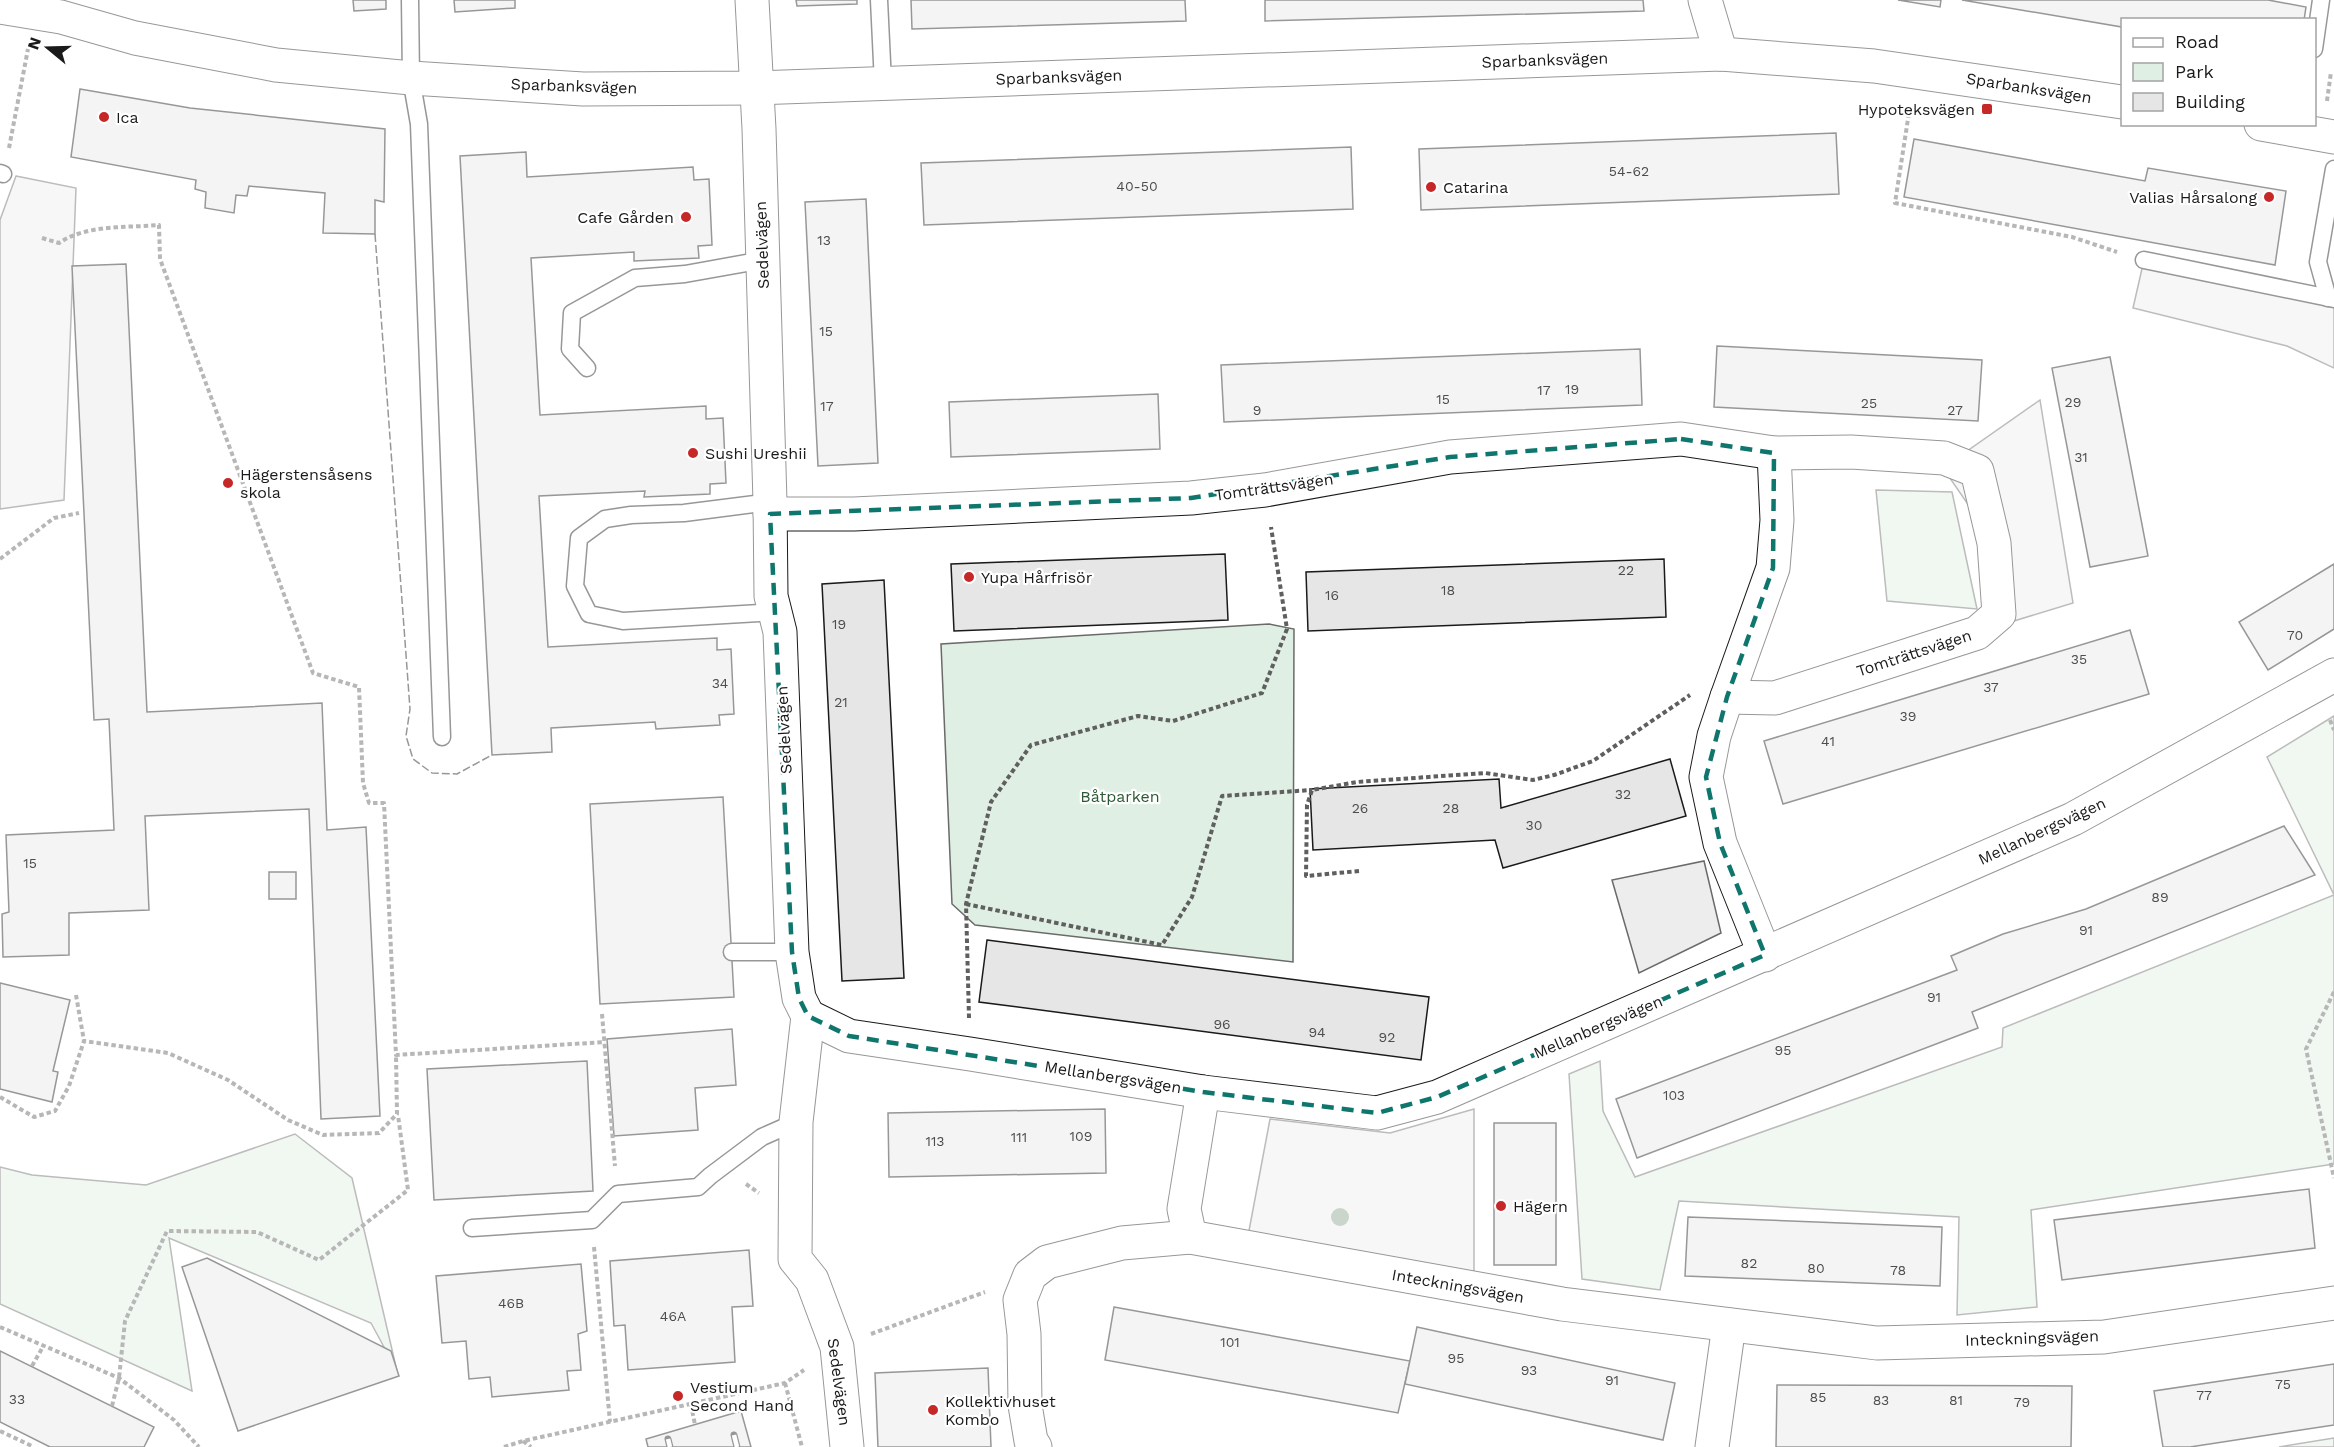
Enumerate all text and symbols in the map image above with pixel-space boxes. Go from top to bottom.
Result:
north arrow [18,18,78,78]
legend [2121,18,2316,126]
text: Road [2175,31,2219,52]
text: N [23,35,45,52]
street label: Sparbanksvägen [1481,48,1609,72]
text: Park [2175,61,2214,82]
street label: Sparbanksvägen [995,65,1123,89]
street label: Sparbanksvägen [1965,69,2093,107]
street label: Sparbanksvägen [510,74,638,98]
text: Building [2175,91,2245,112]
place label: Hypoteksvägen [1858,100,1975,119]
marker: Hypoteksvägen [1980,102,1994,116]
place label: Ica [116,108,139,127]
marker: Ica [97,110,111,124]
house number: 54-62 [1609,163,1649,179]
house number: 40-50 [1116,178,1158,194]
place label: Catarina [1443,178,1508,197]
marker: Catarina [1424,180,1438,194]
place label: Valias Hårsalong [2129,188,2257,207]
marker: Valias Hårsalong [2262,190,2276,204]
street label: Sedelvägen [751,201,773,289]
place label: Cafe Gården [577,208,674,227]
marker: Cafe Gården [679,210,693,224]
house number: 13 [817,232,831,248]
house number: 15 [819,323,833,339]
house number: 19 [1565,381,1579,397]
house number: 17 [1537,382,1551,398]
house number: 15 [1436,391,1450,407]
house number: 29 [2065,394,2081,410]
house number: 25 [1861,395,1877,411]
house number: 17 [820,398,834,414]
house number: 9 [1253,402,1261,418]
house number: 27 [1947,402,1963,418]
place label: Sushi Ureshii [705,444,807,463]
marker: Sushi Ureshii [686,446,700,460]
house number: 31 [2074,449,2088,465]
place label: Hägerstensåsens skola [240,465,372,502]
street label: Tomträttsvägen [1213,469,1335,505]
marker: Hägerstensåsens skola [221,476,235,490]
house number: 22 [1618,562,1634,578]
place label: Yupa Hårfrisör [981,568,1093,587]
marker: Yupa Hårfrisör [962,570,976,584]
house number: 18 [1441,582,1455,598]
house number: 16 [1325,587,1339,603]
house number: 19 [832,616,846,632]
street label: Tomträttsvägen [1854,625,1974,681]
house number: 70 [2287,627,2303,643]
house number: 35 [2071,651,2087,667]
house number: 34 [712,675,728,691]
house number: 37 [1983,679,1999,695]
street label: Sedelvägen [772,685,796,775]
house number: 21 [834,694,848,710]
house number: 39 [1900,708,1916,724]
house number: 41 [1821,733,1835,749]
house number: 32 [1615,786,1631,802]
park label: Båtparken [1080,787,1160,806]
street label: Mellanbergsvägen [1975,793,2109,869]
house number: 26 [1352,800,1368,816]
house number: 28 [1443,800,1459,816]
house number: 30 [1526,817,1542,833]
house number: 15 [23,855,37,871]
house number: 89 [2151,889,2169,905]
house number: 91 [2079,922,2093,938]
house number: 91 [1927,989,1941,1005]
street label: Mellanbergsvägen [1531,991,1665,1063]
house number: 96 [1213,1016,1231,1032]
house number: 94 [1308,1024,1326,1040]
house number: 92 [1379,1029,1395,1045]
house number: 95 [1775,1042,1791,1058]
street label: Mellanbergsvägen [1043,1057,1183,1097]
house number: 103 [1663,1087,1685,1103]
house number: 109 [1070,1128,1092,1144]
house number: 111 [1011,1129,1027,1145]
house number: 113 [925,1133,945,1149]
place label: Hägern [1513,1197,1568,1216]
marker: Hägern [1494,1199,1508,1213]
house number: 82 [1741,1255,1757,1271]
house number: 80 [1807,1260,1825,1276]
house number: 78 [1890,1262,1906,1278]
street label: Inteckningsvägen [1390,1265,1526,1307]
house number: 46B [498,1295,524,1311]
house number: 46A [660,1308,686,1324]
street label: Inteckningsvägen [1965,1326,2099,1350]
house number: 101 [1220,1334,1240,1350]
street label: Sedelvägen [823,1337,855,1427]
house number: 95 [1448,1350,1464,1366]
house number: 93 [1521,1362,1537,1378]
house number: 91 [1605,1372,1619,1388]
house number: 75 [2275,1376,2291,1392]
place label: Vestium Second Hand [690,1378,794,1415]
house number: 77 [2196,1387,2212,1403]
marker: Vestium Second Hand [671,1389,685,1403]
house number: 85 [1810,1389,1826,1405]
house number: 33 [9,1391,25,1407]
place label: Kollektivhuset Kombo [945,1392,1056,1429]
house number: 83 [1873,1392,1889,1408]
house number: 81 [1949,1392,1963,1408]
house number: 79 [2014,1394,2030,1410]
marker: Kollektivhuset Kombo [926,1403,940,1417]

